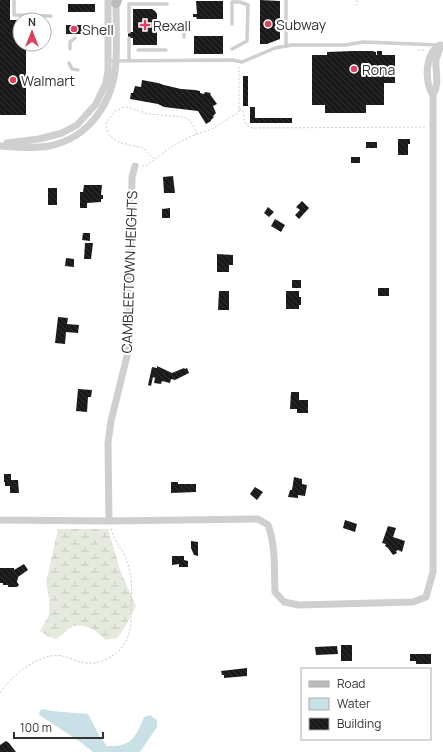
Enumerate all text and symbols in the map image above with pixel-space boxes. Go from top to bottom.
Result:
north arrow [12,12,52,52]
text: N [28,14,36,29]
place label: Subway [276,15,327,34]
place label: Rexall [153,16,191,35]
marker: Subway [263,19,273,29]
place label: Shell [82,20,114,39]
marker: Rexall [140,20,150,30]
marker: Shell [69,24,79,34]
place label: Rona [362,60,395,79]
marker: Rona [349,64,359,74]
place label: Walmart [21,71,75,90]
marker: Walmart [8,75,18,85]
street label: CAMBLEETOWN HEIGHTS [117,190,141,354]
legend [301,668,431,740]
text: Road [337,675,365,692]
text: Water [337,695,371,712]
scale bar [14,714,103,740]
text: Building [337,715,381,732]
text: 100 m [20,719,52,736]

